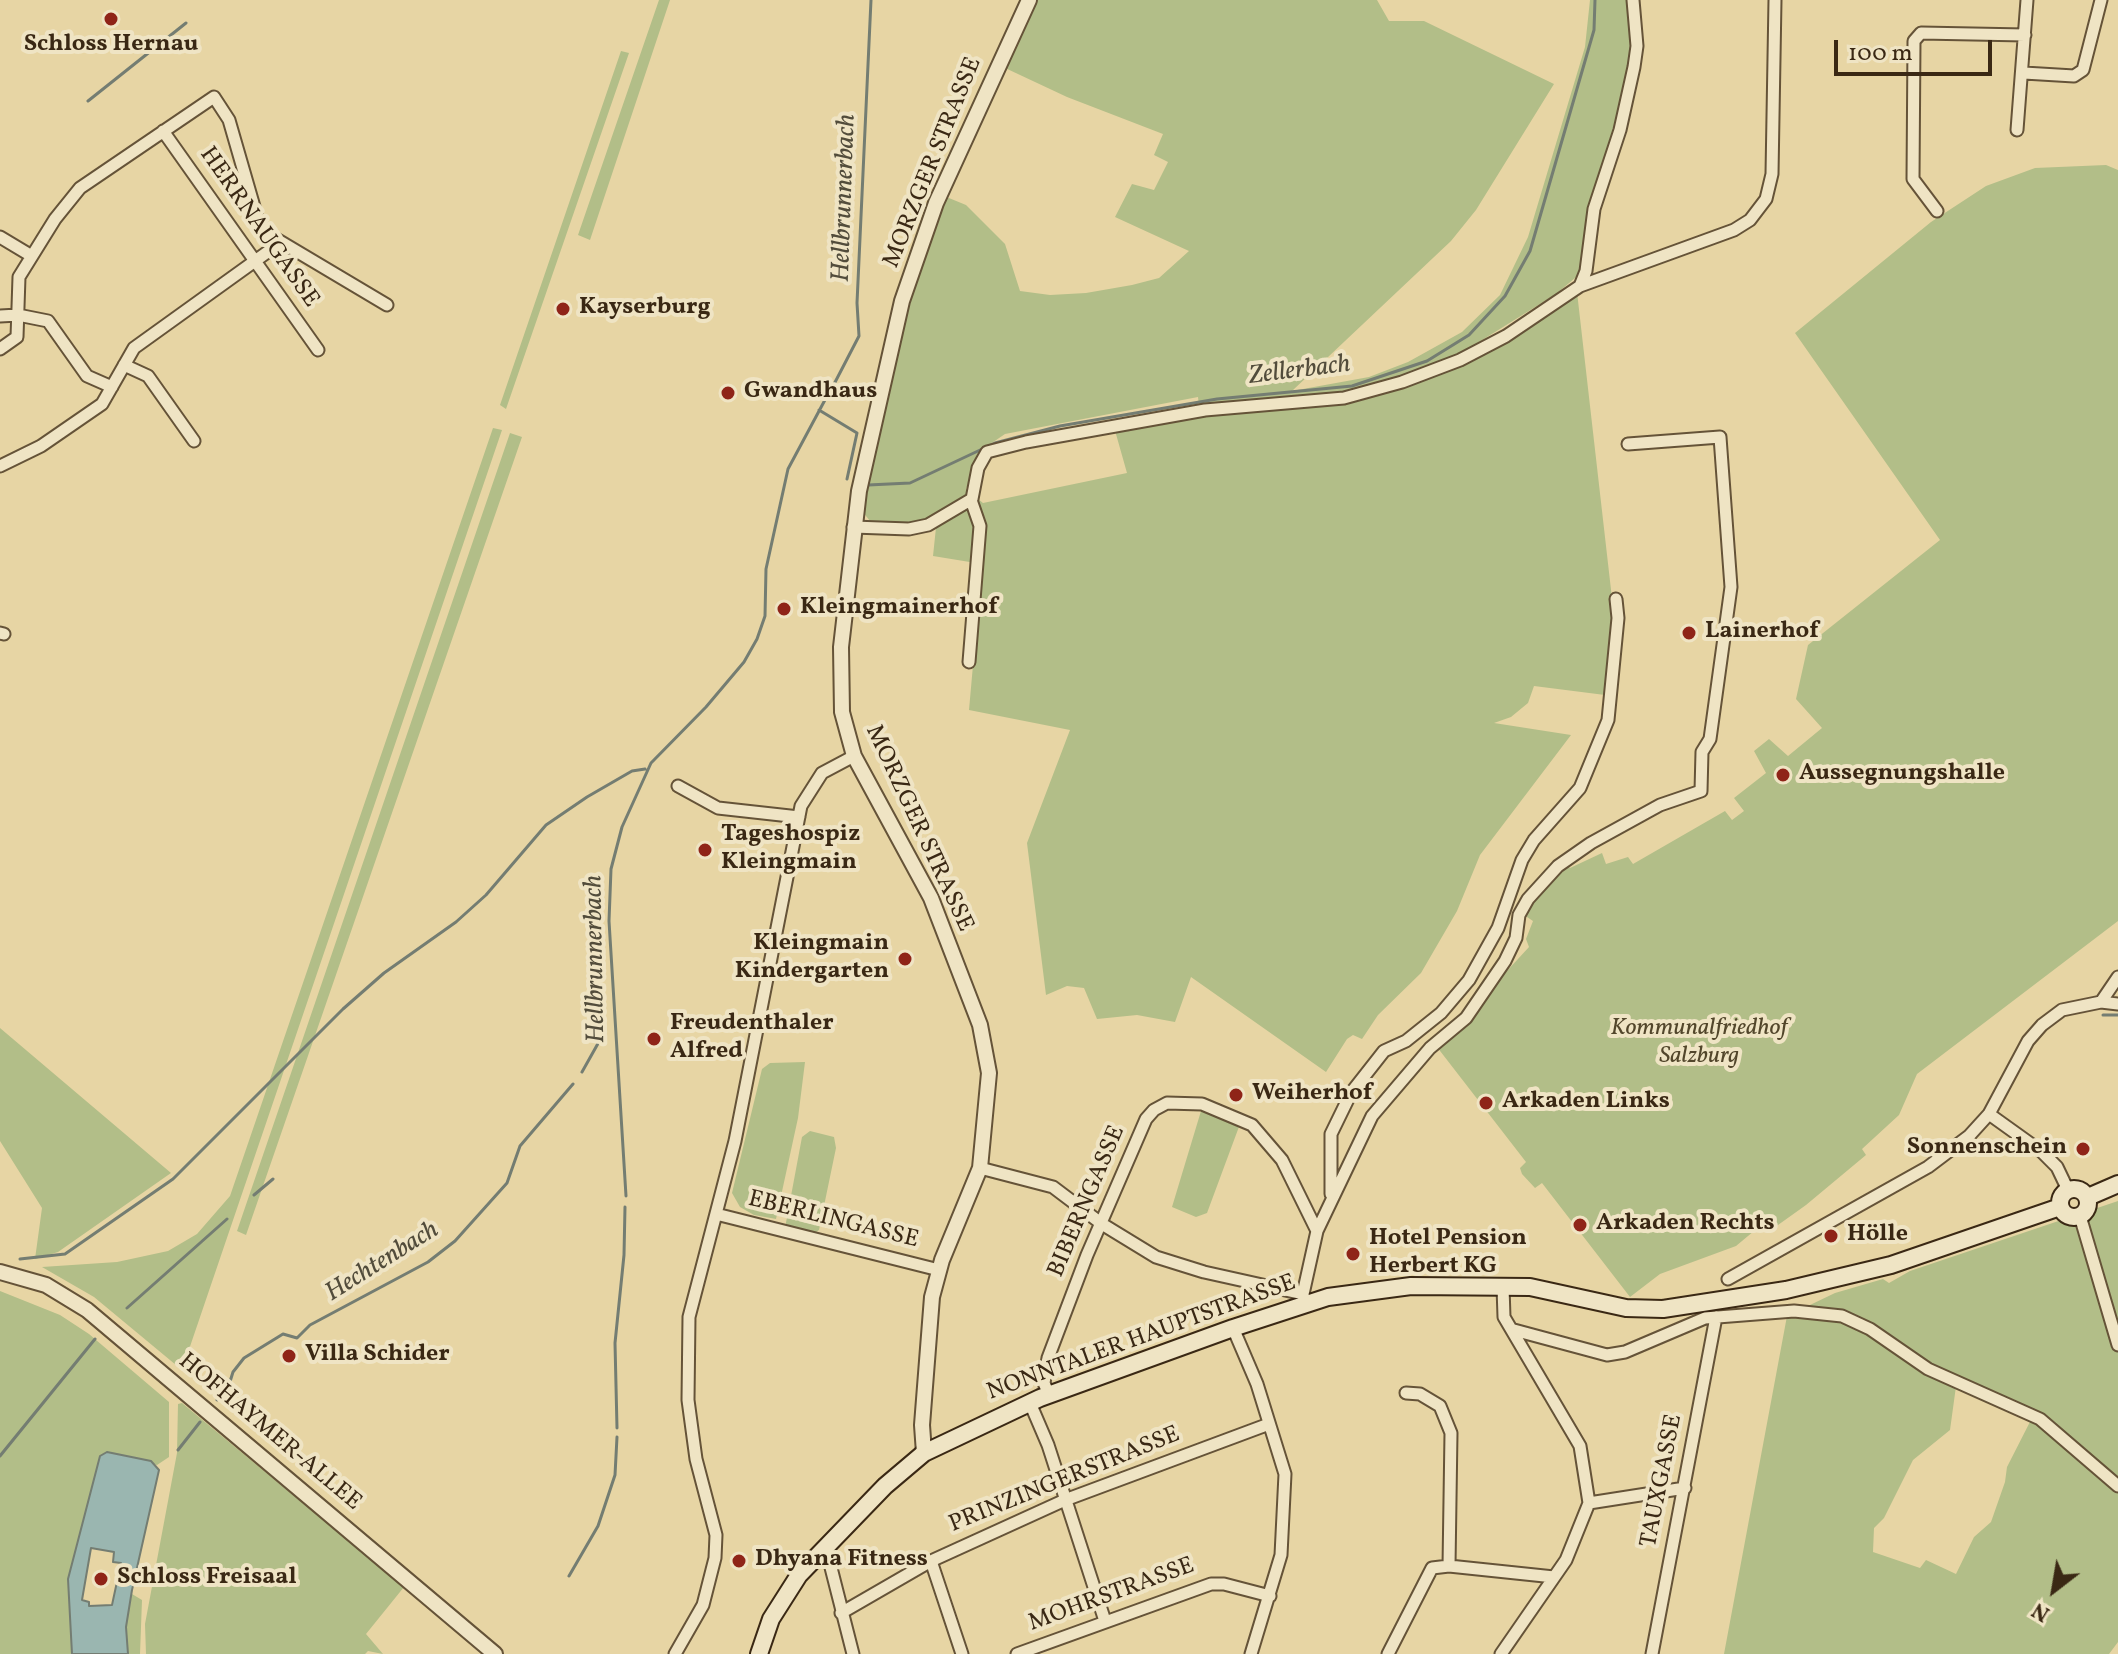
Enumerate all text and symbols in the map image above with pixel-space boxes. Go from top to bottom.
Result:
marker: Schloss Hernau [102,10,120,28]
scale bar [1838,24,1996,74]
place label: Schloss Hernau [24,32,198,60]
text: 100 m [1848,37,1913,71]
street label: MORZGER STRASSE [879,53,989,273]
water label: Hellbrunnerbach [827,113,865,283]
street label: HERRNAUGASSE [192,142,324,314]
place label: Kayserburg [579,295,711,323]
marker: Kayserburg [554,300,572,318]
water label: Zellerbach [1248,350,1352,394]
place label: Gwandhaus [744,379,877,407]
marker: Gwandhaus [719,384,737,402]
place label: Kleingmainerhof [800,595,998,623]
marker: Kleingmainerhof [775,600,793,618]
place label: Lainerhof [1705,619,1819,647]
marker: Lainerhof [1680,624,1698,642]
street label: MORZGER STRASSE [857,721,979,937]
place label: Aussegnungshalle [1799,761,2005,789]
marker: Aussegnungshalle [1774,766,1792,784]
place label: Tageshospiz Kleingmain [721,822,860,878]
marker: Tageshospiz Kleingmain [696,841,714,859]
water label: Hellbrunnerbach [580,875,614,1043]
place label: Kleingmain Kindergarten [735,931,889,987]
marker: Kleingmain Kindergarten [896,950,914,968]
place label: Freudenthaler Alfred [670,1011,834,1067]
park label: Kommunalfriedhof Salzburg [1611,1016,1787,1072]
marker: Freudenthaler Alfred [645,1030,663,1048]
place label: Weiherhof [1252,1081,1372,1109]
marker: Weiherhof [1227,1086,1245,1104]
place label: Arkaden Links [1502,1089,1670,1117]
marker: Arkaden Links [1477,1094,1495,1112]
street label: BIBERNGASSE [1043,1122,1133,1282]
place label: Sonnenschein [1907,1135,2067,1163]
marker: Sonnenschein [2074,1140,2092,1158]
street label: EBERLINGASSE [745,1186,921,1256]
place label: Arkaden Rechts [1596,1211,1775,1239]
water label: Hechtenbach [320,1216,446,1310]
marker: Arkaden Rechts [1571,1216,1589,1234]
place label: Hölle [1847,1222,1908,1250]
place label: Hotel Pension Herbert KG [1369,1226,1527,1282]
marker: Hölle [1822,1227,1840,1245]
marker: Hotel Pension Herbert KG [1344,1245,1362,1263]
street label: NONNTALER HAUPTSTRASSE [984,1270,1300,1408]
place label: Villa Schider [305,1342,450,1370]
marker: Villa Schider [280,1347,298,1365]
street label: HOFHAYMER-ALLEE [172,1348,366,1518]
street label: TAUXGASSE [1636,1412,1690,1550]
street label: PRINZINGERSTRASSE [945,1421,1185,1541]
place label: Dhyana Fitness [755,1547,928,1575]
north arrow [2014,1550,2094,1630]
marker: Dhyana Fitness [730,1552,748,1570]
street label: MOHRSTRASSE [1025,1553,1199,1639]
place label: Schloss Freisaal [117,1565,297,1593]
marker: Schloss Freisaal [92,1570,110,1588]
text: N [2027,1594,2056,1628]

